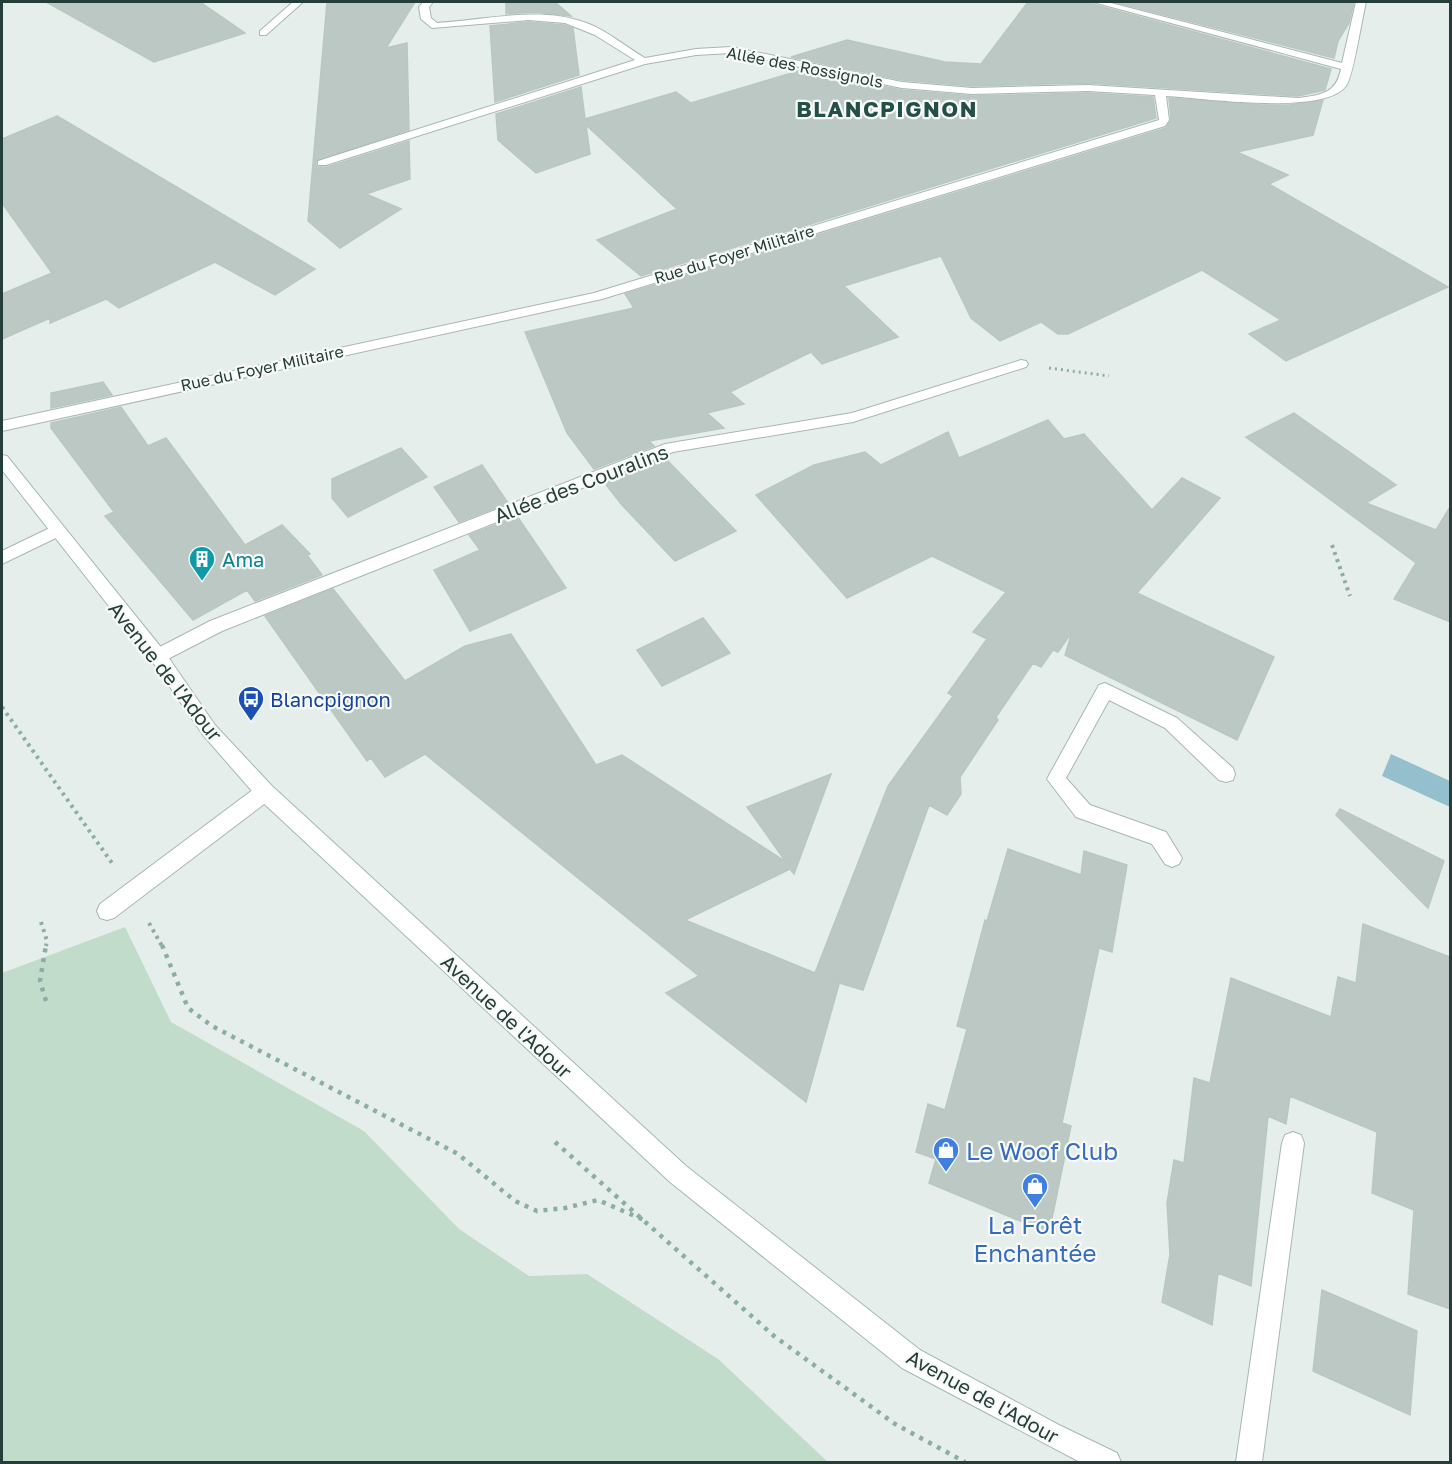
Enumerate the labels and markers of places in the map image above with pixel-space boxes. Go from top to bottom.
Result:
building icon: Ama [187,544,217,582]
place label: Ama [222,547,264,571]
bus stop icon: Blancpignon [236,684,266,722]
place label: Blancpignon [270,687,391,711]
shop icon: Le Woof Club [931,1135,961,1173]
place label: Le Woof Club [966,1136,1118,1165]
shop icon: La Forêt Enchantée [1020,1171,1050,1209]
place label: La Forêt Enchantée [974,1210,1096,1267]

